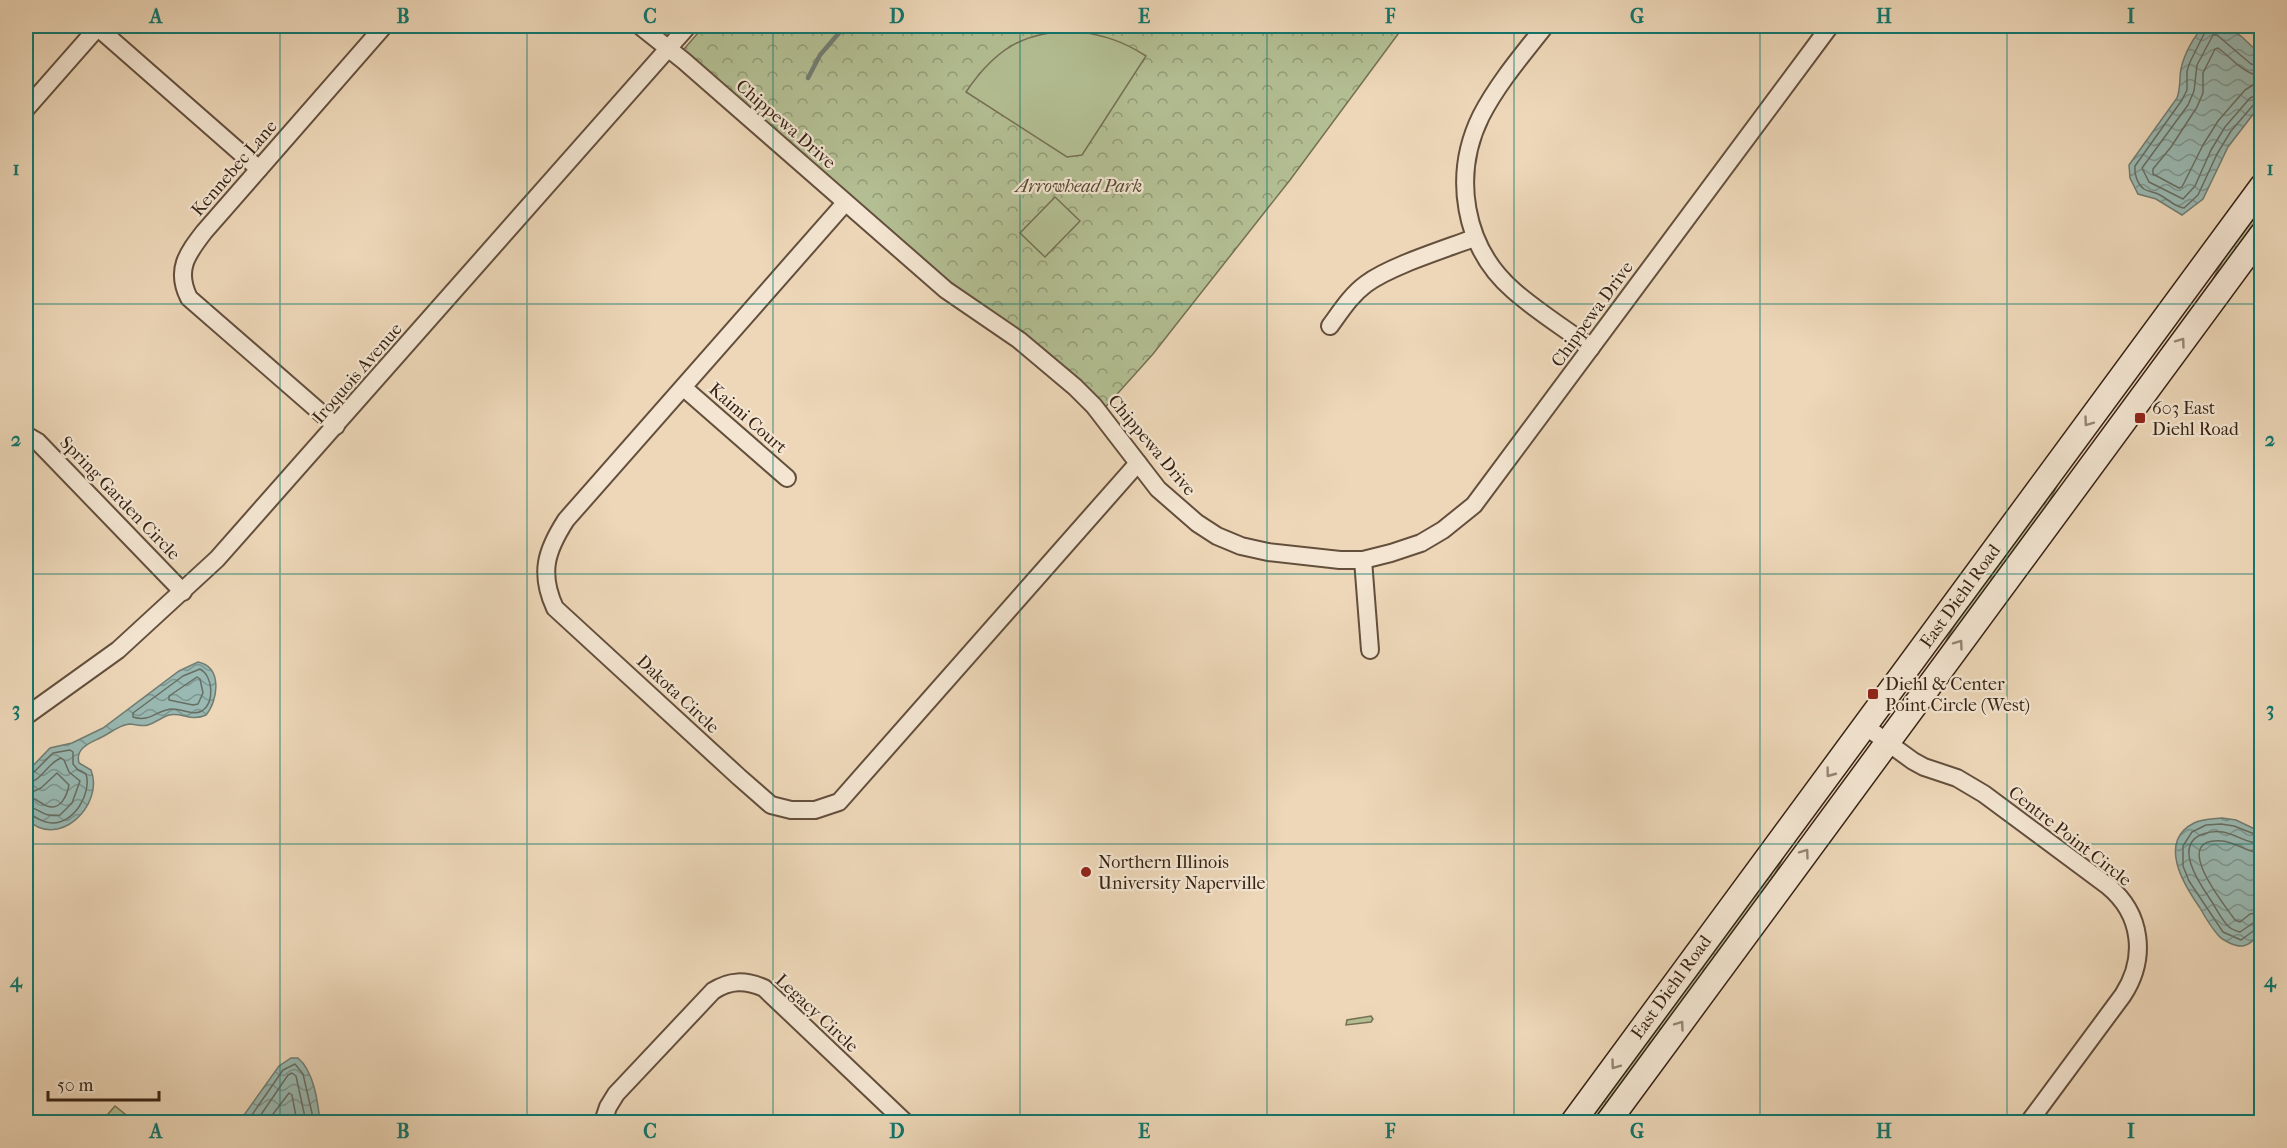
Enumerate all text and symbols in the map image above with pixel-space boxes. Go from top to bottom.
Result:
text: A [148,5,164,28]
text: B [396,5,410,28]
text: C [643,5,657,28]
text: D [889,5,905,28]
text: E [1138,5,1150,28]
text: F [1384,5,1396,28]
text: G [1630,5,1644,28]
text: H [1876,5,1892,28]
text: I [2127,5,2135,28]
street label: Chippewa Drive [732,75,840,173]
street label: Kennebec Lane [187,116,282,221]
text: 1 [12,157,20,180]
text: 1 [2266,157,2274,180]
park label: Arrowhead Park [1014,176,1142,197]
street label: Chippewa Drive [1547,257,1638,371]
street label: Iroquois Avenue [308,319,407,428]
one-way arrow [2174,338,2185,349]
street label: Kaimi Court [704,379,791,458]
street label: Chippewa Drive [1103,391,1200,500]
place label: 603 East Diehl Road [2152,398,2239,440]
marker: 603 East Diehl Road [2133,411,2147,425]
one-way arrow [2084,415,2095,426]
text: 2 [11,428,21,451]
text: 2 [2265,428,2275,451]
street label: Spring Garden Circle [55,432,184,565]
street label: East Diehl Road [1916,540,2005,652]
one-way arrow [1952,639,1963,650]
street label: Dakota Circle [632,651,723,738]
place label: Diehl & Center Point Circle (West) [1885,674,2030,716]
marker: Diehl & Center Point Circle (West) [1866,687,1880,701]
text: 3 [12,698,20,721]
text: 3 [2266,698,2274,721]
one-way arrow [1826,766,1837,777]
street label: Centre Point Circle [2004,782,2135,891]
one-way arrow [1798,849,1809,860]
place label: Northern Illinois University Naperville [1098,852,1265,894]
marker: Northern Illinois University Naperville [1079,865,1093,879]
street label: East Diehl Road [1627,931,1716,1043]
text: 4 [9,969,23,993]
text: 4 [2263,969,2277,993]
street label: Legacy Circle [771,970,863,1057]
one-way arrow [1672,1020,1683,1031]
one-way arrow [1611,1058,1622,1069]
scale bar [48,1064,159,1102]
text: 50 m [57,1075,94,1096]
text: A [148,1120,164,1143]
text: B [396,1120,410,1143]
text: C [643,1120,657,1143]
text: D [889,1120,905,1143]
text: E [1138,1120,1150,1143]
text: F [1384,1120,1396,1143]
text: G [1630,1120,1644,1143]
text: H [1876,1120,1892,1143]
text: I [2127,1120,2135,1143]

